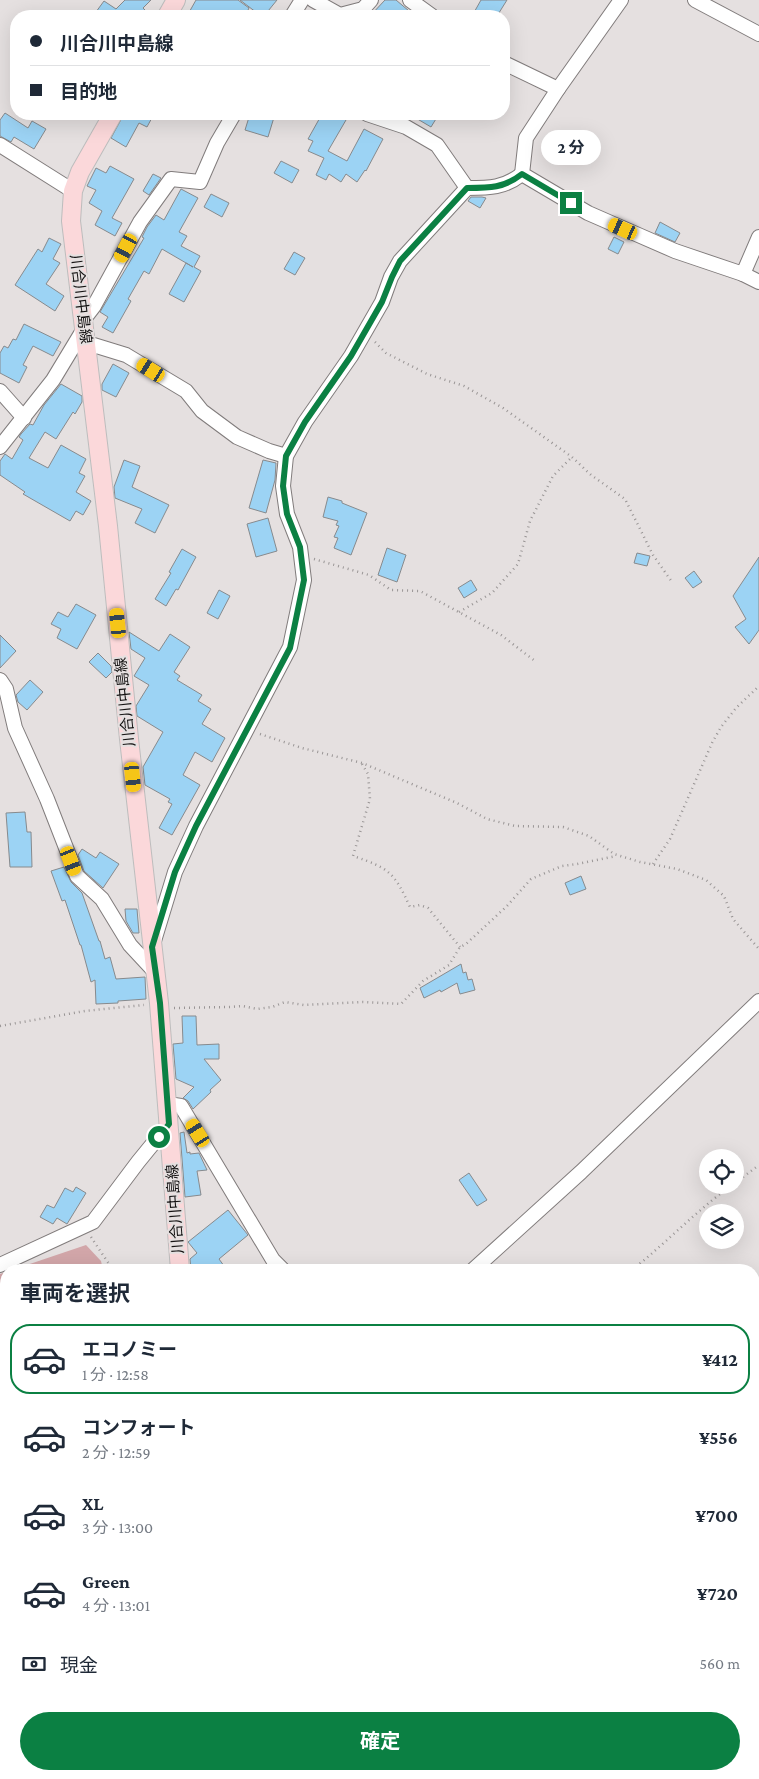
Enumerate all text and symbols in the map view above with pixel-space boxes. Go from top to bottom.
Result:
text: 川合川中島線 [60,33,174,54]
text: 目的地 [60,81,117,102]
callout: 2 分 [541,130,601,166]
text: 2 分 [557,139,585,156]
route end [560,192,582,214]
car [606,216,639,242]
car [112,231,139,265]
street label: 川合川中島線 [68,253,94,345]
car [134,356,167,384]
car [108,607,127,639]
street label: 川合川中島線 [112,656,138,748]
car [123,761,142,793]
car [58,844,83,878]
car [183,1116,212,1150]
route start [148,1126,170,1148]
map controls [699,1149,744,1249]
button: locate [699,1149,744,1194]
street label: 川合川中島線 [164,1164,186,1254]
button: layers [699,1204,744,1249]
text: 車両を選択 [20,1281,130,1306]
icon: car [22,1337,67,1382]
text: エコノミー [82,1339,177,1360]
text: ¥412 [702,1349,738,1370]
text: 1 分 · 12:58 [82,1366,149,1383]
icon: car [22,1415,67,1460]
text: コンフォート [82,1417,195,1438]
text: ¥556 [699,1427,738,1448]
text: 2 分 · 12:59 [82,1444,151,1461]
icon: car [22,1493,67,1538]
text: XL [82,1493,104,1514]
text: ¥700 [695,1505,738,1526]
text: 3 分 · 13:00 [82,1519,153,1536]
icon: car [22,1571,67,1616]
text: Green [82,1571,130,1592]
text: ¥720 [697,1583,738,1604]
text: 4 分 · 13:01 [82,1597,150,1614]
icon: cash [20,1650,48,1678]
text: 現金 [60,1655,98,1676]
text: 560 m [699,1655,740,1672]
button: 確定 [20,1712,740,1770]

